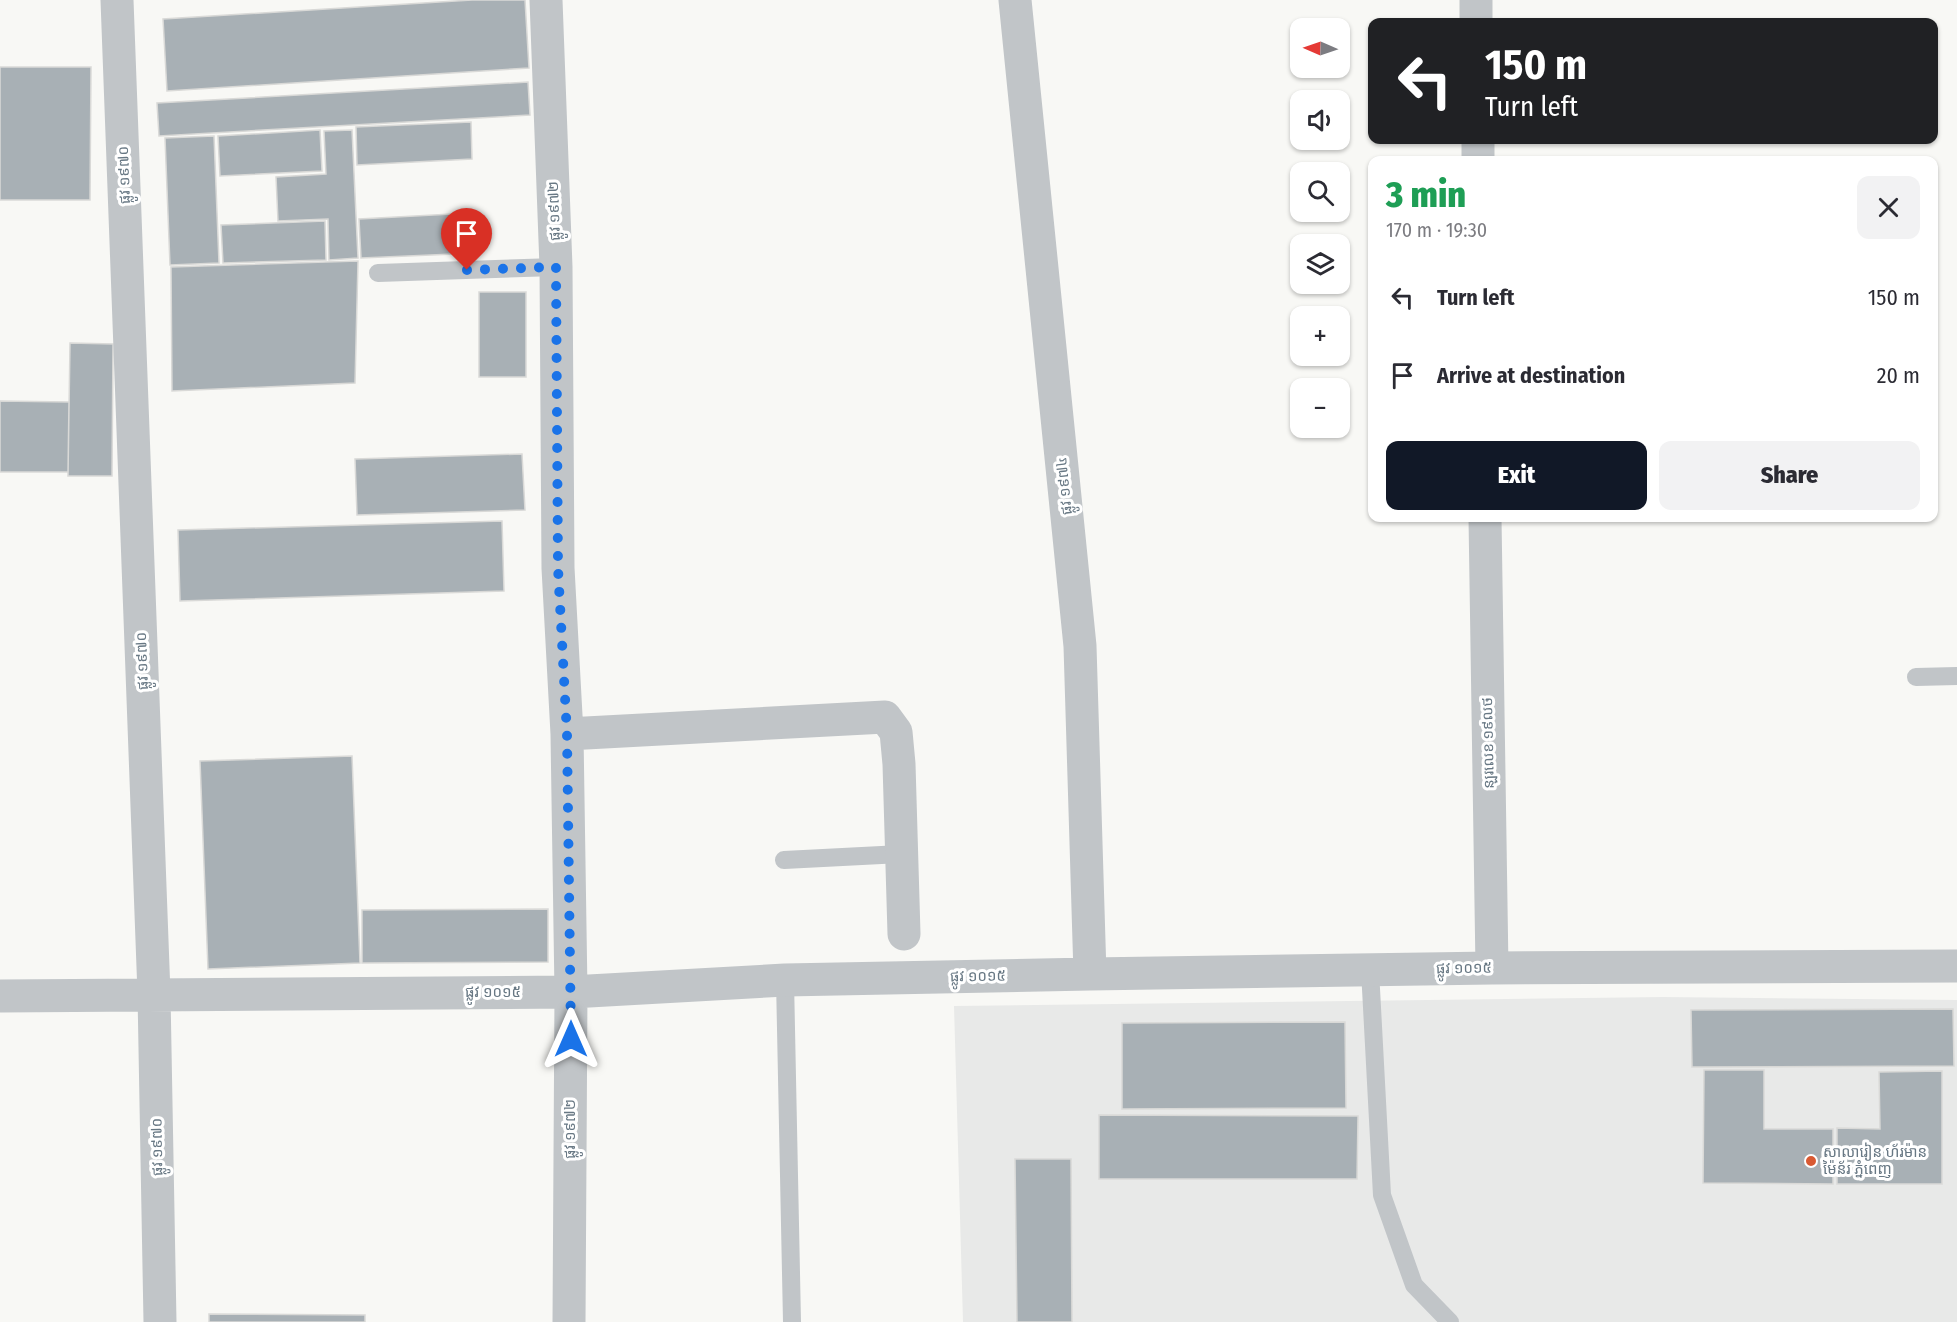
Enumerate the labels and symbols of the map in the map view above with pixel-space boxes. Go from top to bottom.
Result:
north arrow [1290,18,1350,78]
street label: ផ្លូវ ១៩៧០ [114,145,138,204]
street label: ផ្លូវ ១៩៧២ [544,181,568,241]
pin [441,208,492,270]
street label: ផ្លូវ ១៩៧៤ [1052,456,1080,516]
street label: ផ្លូវ ១៩៧០ [132,631,156,690]
street label: ន្ឡរលេខ ១៩លថ [1478,697,1498,789]
street label: ផ្លូវ ១០១៥ [1436,959,1492,982]
street label: ផ្លូវ ១០១៥ [950,967,1006,990]
street label: ផ្លូវ ១០១៥ [465,983,521,1005]
position arrow [539,1007,603,1071]
street label: ផ្លូវ ១៩៧២ [561,1099,583,1159]
street label: ផ្លូវ ១៩៧០ [147,1118,171,1176]
place label: សាលារៀន ហ័រម៉ាន ម៉ៃន័រ ភ្នំពេញ [1823,1142,1927,1178]
marker: សាលារៀន ហ័រម៉ាន ម៉ៃន័រ ភ្នំពេញ [1804,1154,1818,1168]

